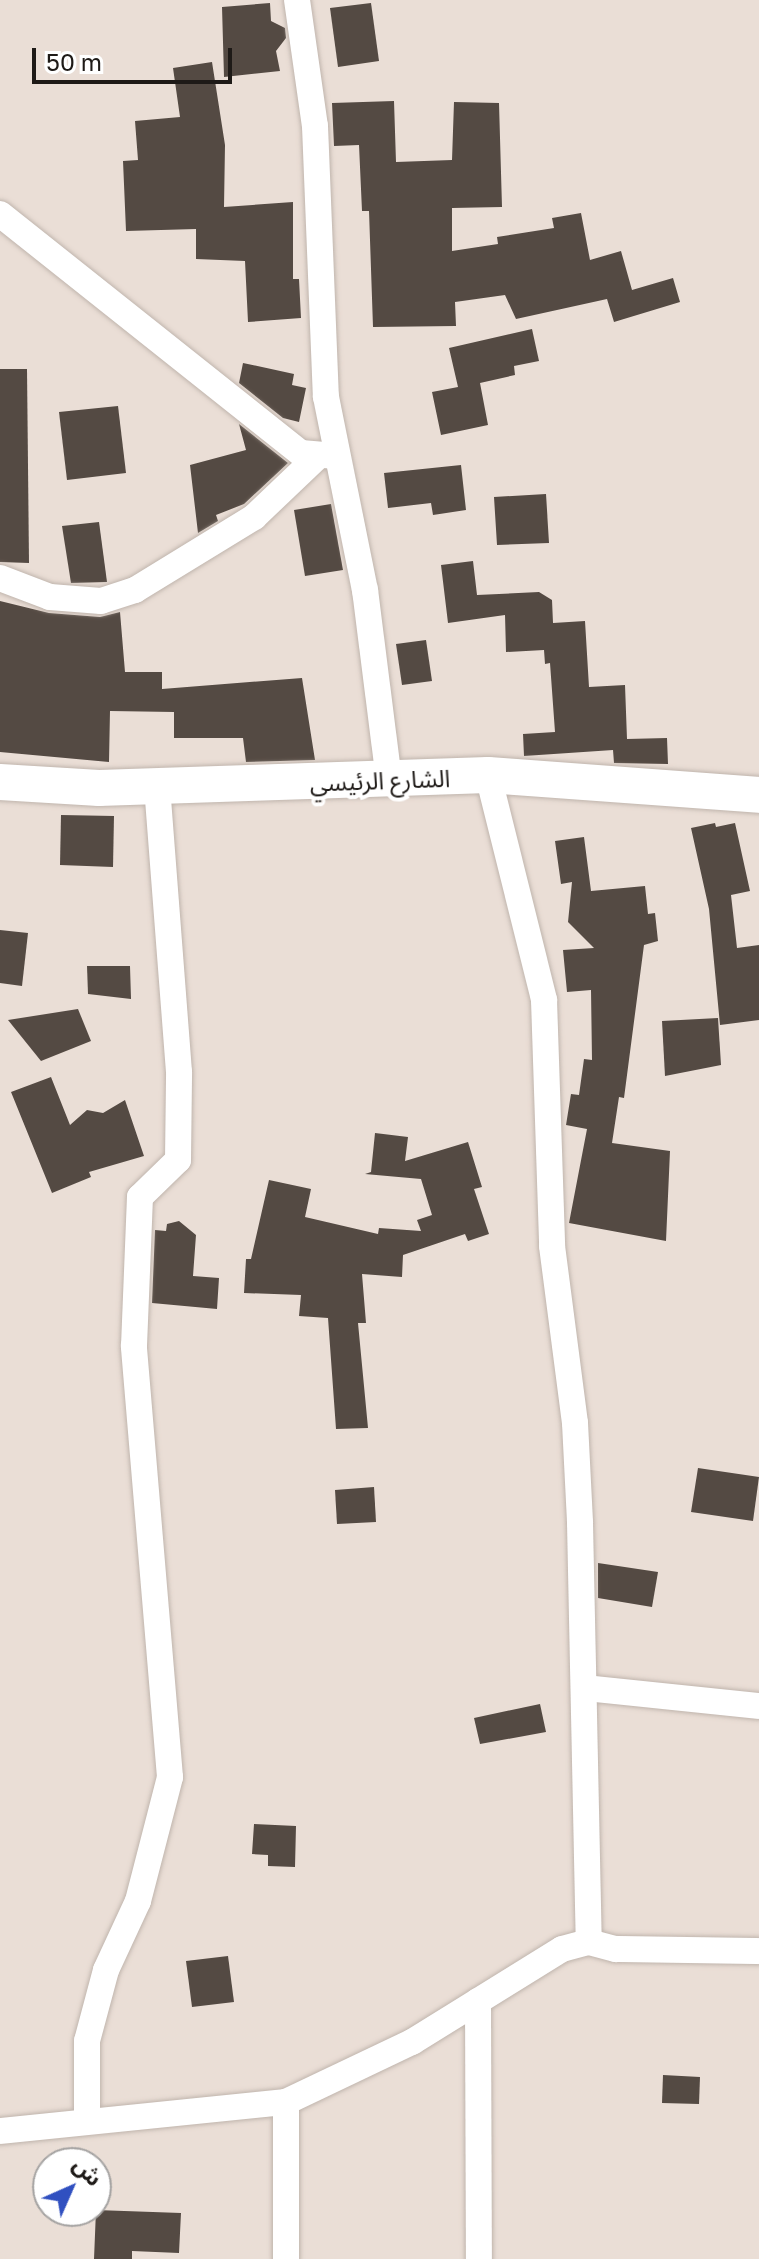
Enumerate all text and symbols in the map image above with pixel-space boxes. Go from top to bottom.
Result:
scale bar [36,32,236,82]
text: 50 m [46,47,102,76]
street label: الشارع الرئيسي [309,763,451,797]
north arrow [32,2147,112,2227]
text: ش [68,2151,108,2191]

